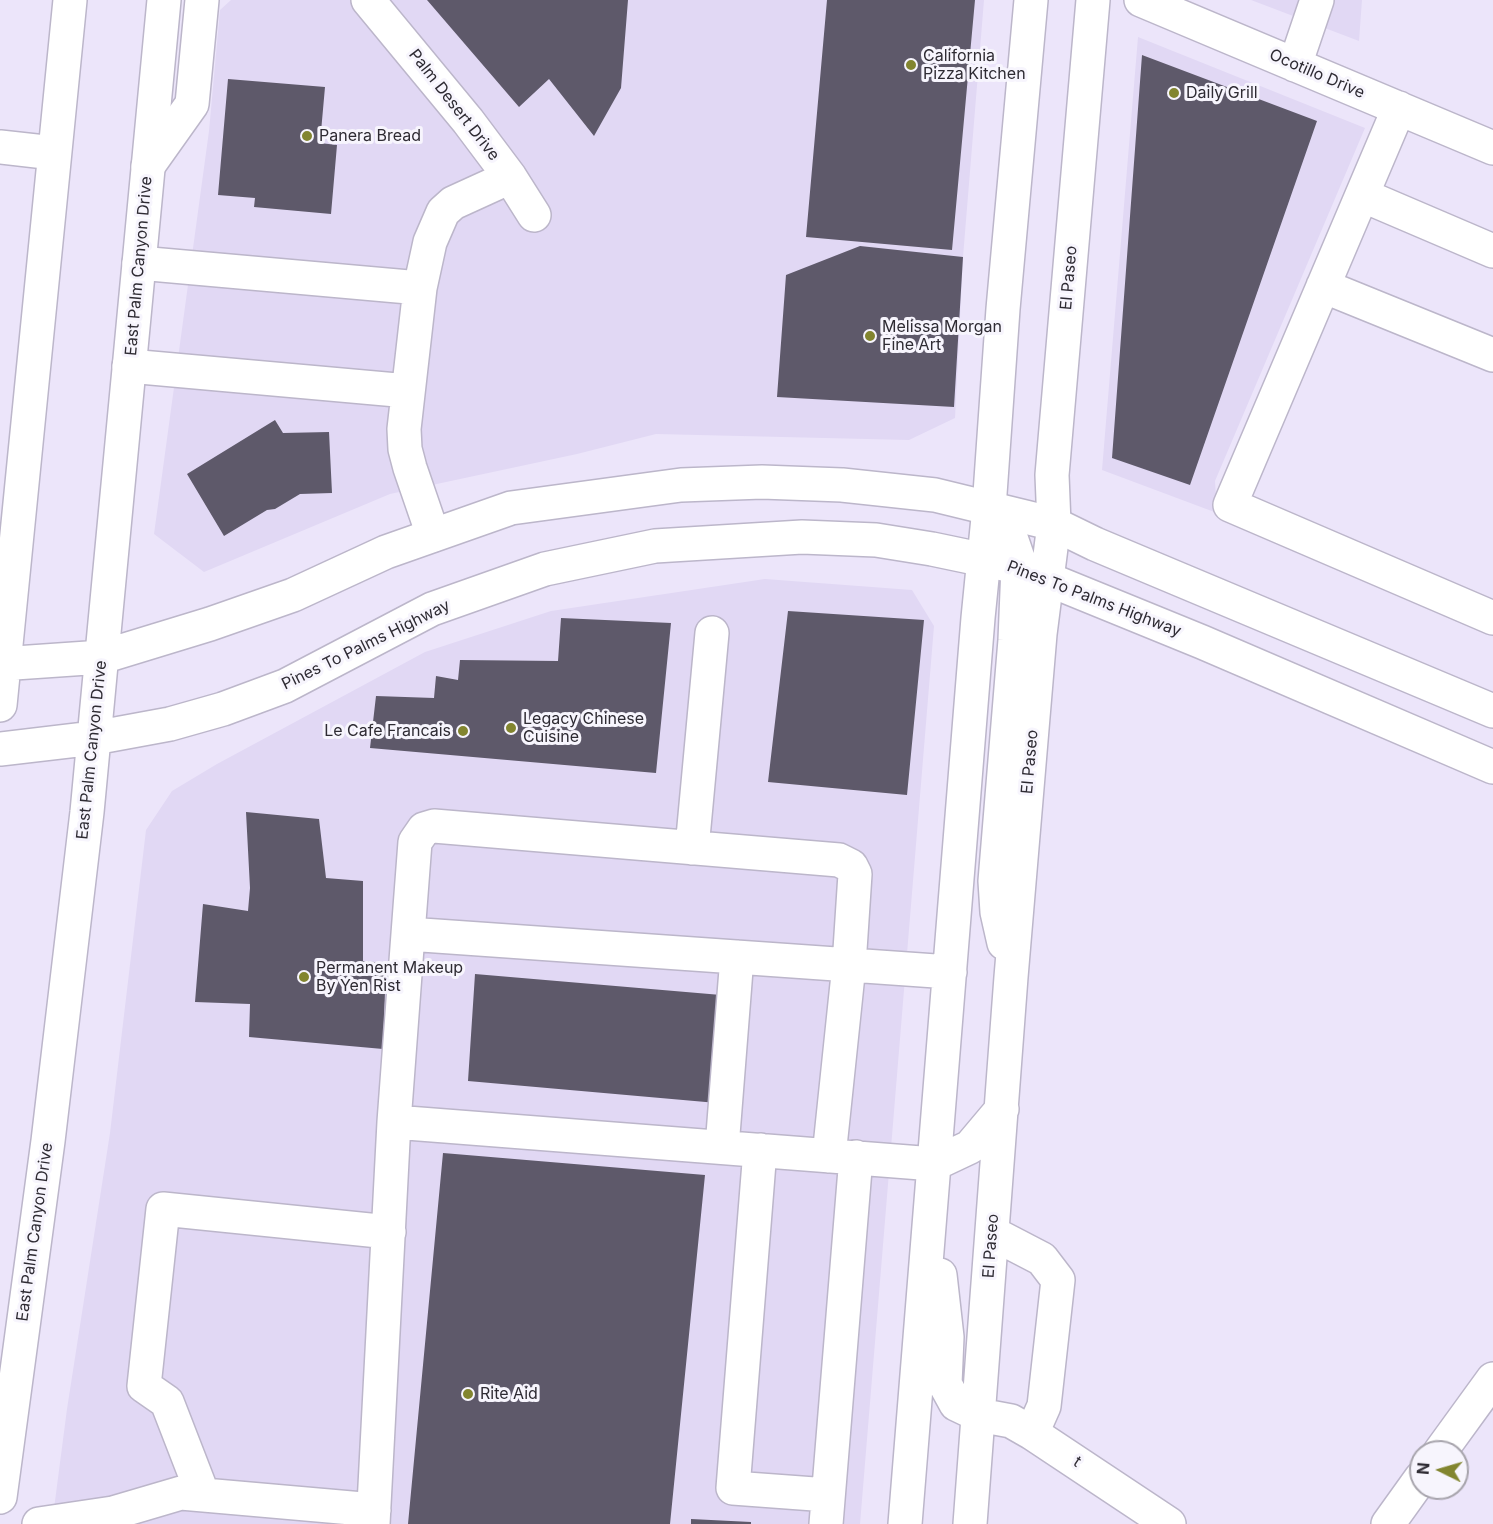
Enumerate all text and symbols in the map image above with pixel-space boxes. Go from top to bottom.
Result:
street label: Ocotillo Drive [1266,45,1368,103]
street label: Palm Desert Drive [405,46,503,164]
place label: California Pizza Kitchen [923,46,1026,84]
marker: California Pizza Kitchen [904,58,918,72]
place label: Daily Grill [1186,83,1258,103]
marker: Daily Grill [1167,86,1181,100]
place label: Panera Bread [319,126,421,146]
marker: Panera Bread [300,129,314,143]
street label: East Palm Canyon Drive [122,175,156,357]
street label: El Paseo [1057,245,1081,311]
place label: Melissa Morgan Fine Art [882,317,1002,355]
marker: Melissa Morgan Fine Art [863,329,877,343]
street label: Pines To Palms Highway [1004,557,1184,641]
street label: Pines To Palms Highway [279,596,453,694]
street label: East Palm Canyon Drive [73,659,111,841]
place label: Legacy Chinese Cuisine [523,709,644,747]
place label: Le Cafe Francais [324,721,451,741]
marker: Legacy Chinese Cuisine [504,721,518,735]
marker: Le Cafe Francais [456,724,470,738]
street label: El Paseo [1018,729,1042,795]
place label: Permanent Makeup By Yen Rist [316,958,463,996]
marker: Permanent Makeup By Yen Rist [297,970,311,984]
street label: East Palm Canyon Drive [13,1141,57,1323]
street label: El Paseo [979,1213,1003,1279]
place label: Rite Aid [480,1384,538,1404]
marker: Rite Aid [461,1387,475,1401]
north arrow [1409,1440,1469,1500]
street label: t [1069,1453,1085,1471]
text: N [1413,1462,1434,1476]

